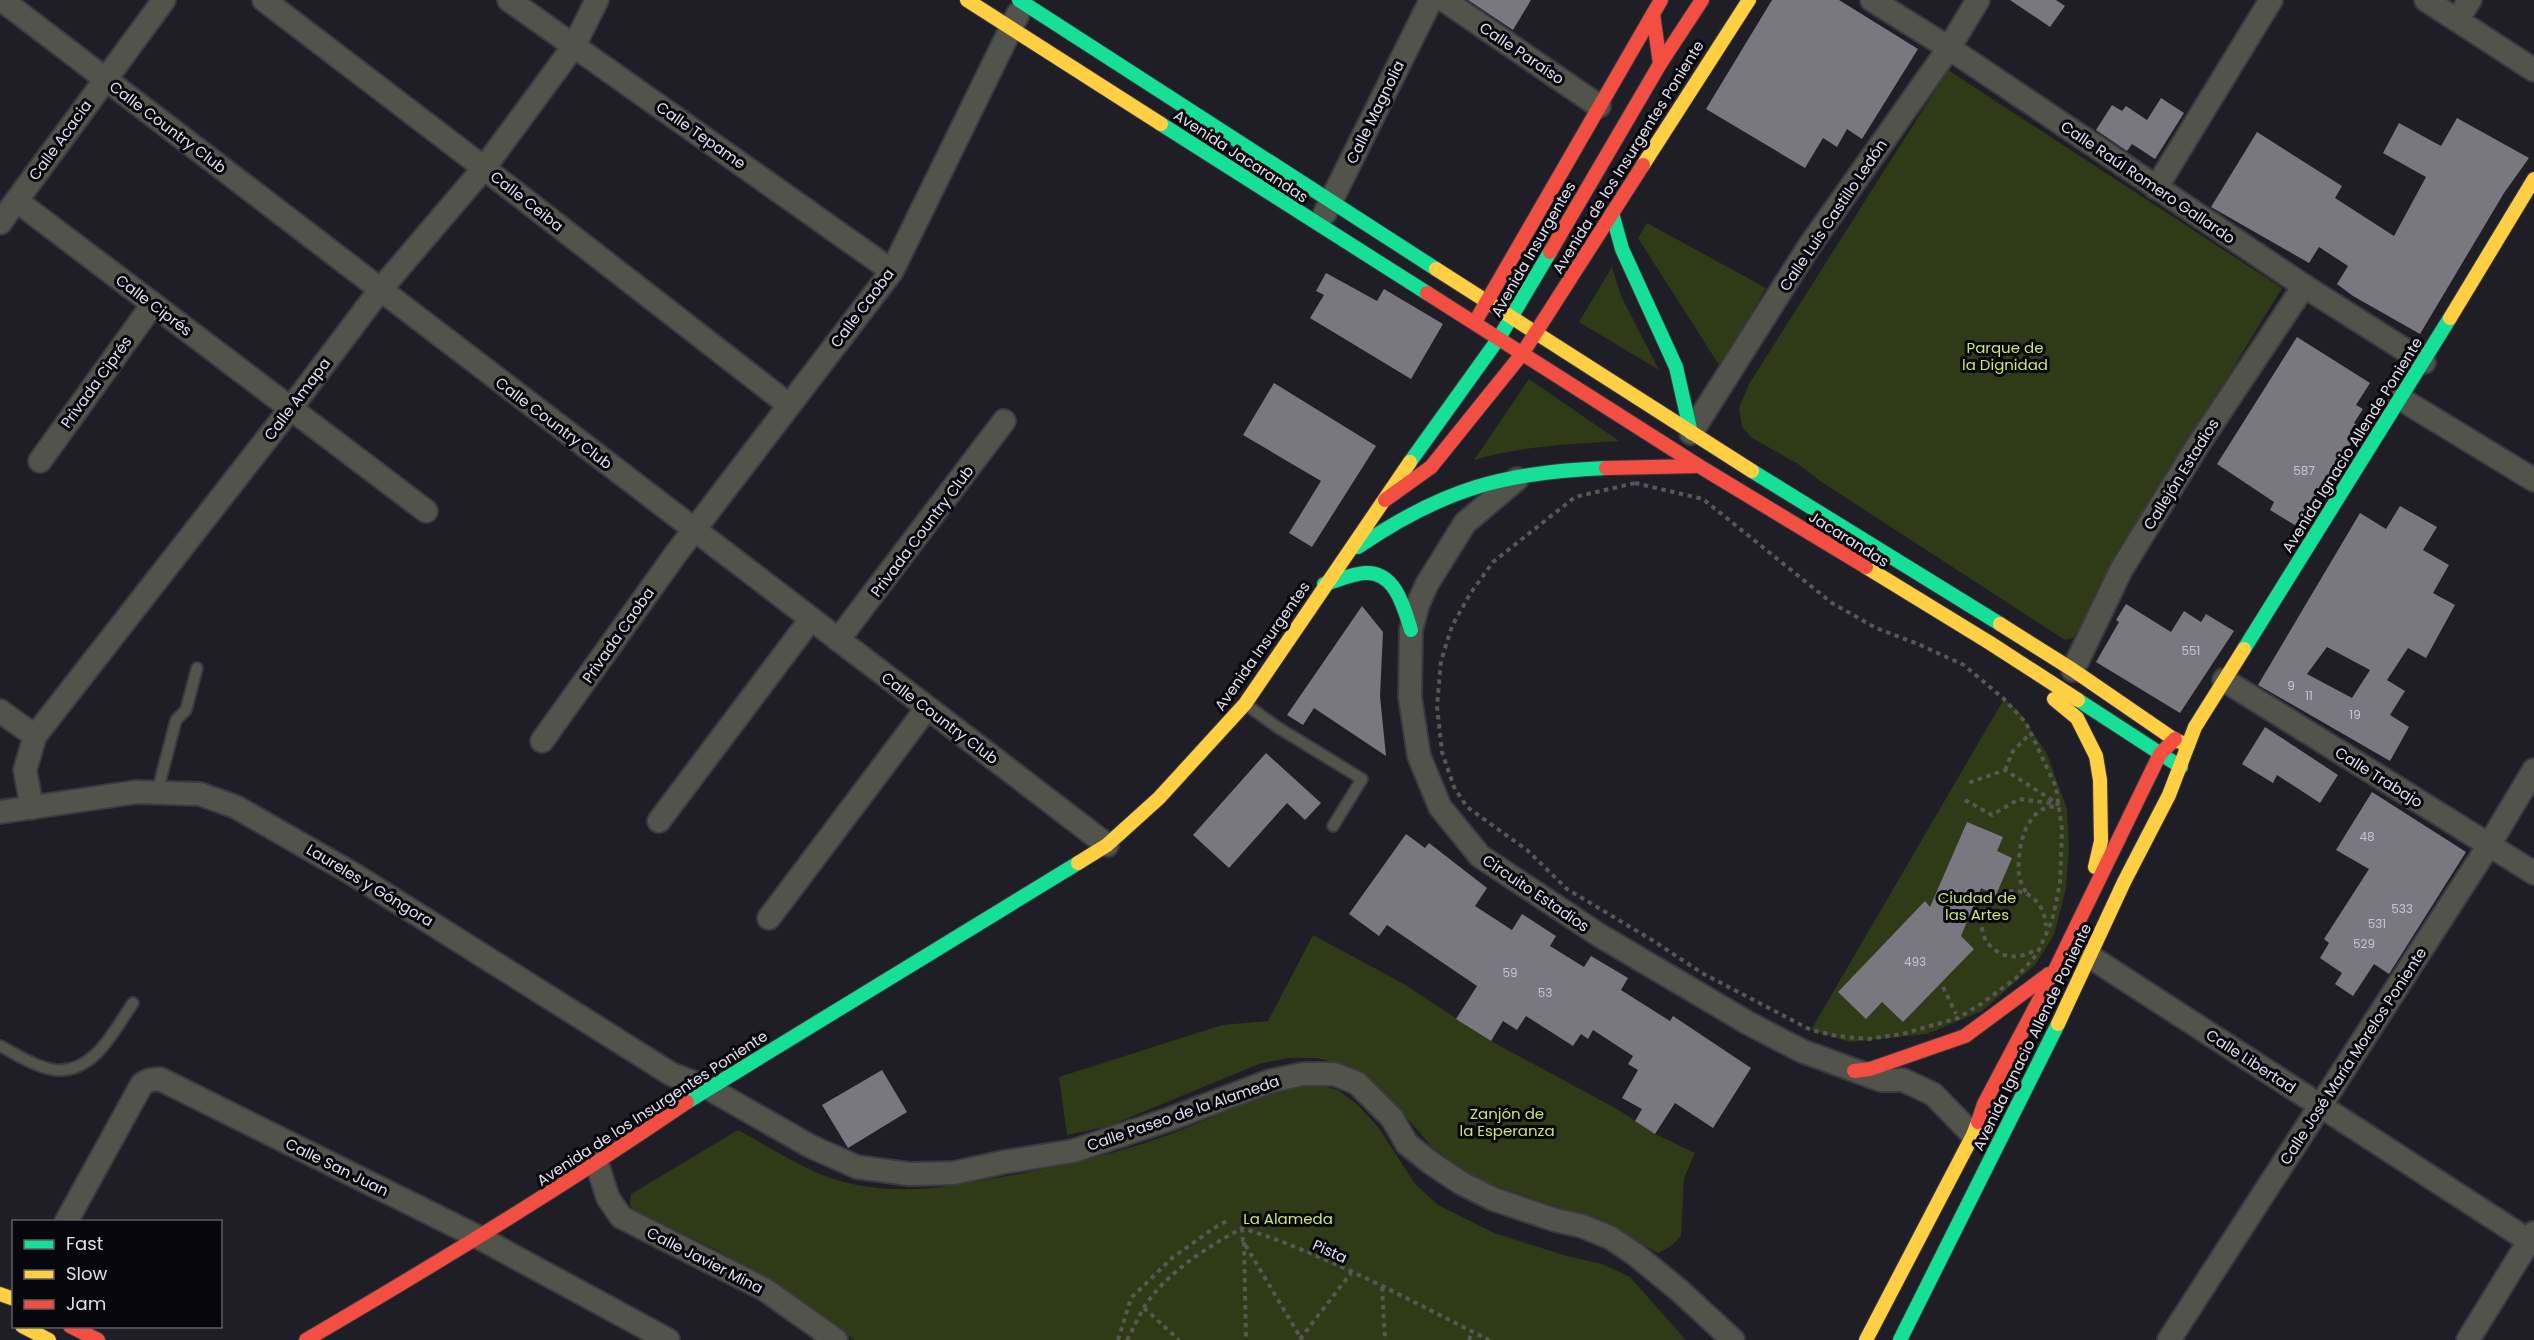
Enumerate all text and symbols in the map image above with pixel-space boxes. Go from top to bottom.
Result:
street label: Calle Paraíso [1475,17,1569,89]
street label: Avenida de los Insurgentes Poniente [1547,36,1709,278]
street label: Calle Magnolia [1341,57,1409,167]
street label: Calle Country Club [105,76,231,178]
street label: Calle Acacia [24,96,96,184]
street label: Calle Tepame [652,96,750,174]
street label: Avenida Jacarandas [1170,105,1312,207]
street label: Calle Raúl Romero Gallardo [2057,116,2239,248]
street label: Calle Luis Castillo Ledón [1774,135,1892,295]
street label: Calle Ceiba [486,166,568,236]
street label: Avenida Insurgentes [1486,177,1581,321]
street label: Calle Caoba [825,264,899,352]
street label: Calle Ciprés [112,269,197,341]
street label: Privada Ciprés [55,332,137,432]
street label: Avenida Ignacio Allende Poniente [2277,333,2427,557]
park label: Parque de la Dignidad [1962,337,2048,375]
street label: Calle Amapa [259,353,335,445]
street label: Calle Country Club [491,372,617,474]
street label: Callejón Estadios [2138,414,2224,534]
street label: Privada Country Club [866,461,978,601]
house number: 587 [2293,462,2315,479]
street label: Jacarandas [1805,506,1893,572]
street label: Avenida Insurgentes [1209,577,1315,715]
street label: Privada Caoba [577,583,659,687]
house number: 551 [2182,642,2200,659]
street label: Calle Country Club [877,667,1003,769]
house number: 9 [2287,677,2295,694]
house number: 11 [2305,687,2313,704]
house number: 19 [2349,706,2361,723]
street label: Calle Trabajo [2331,742,2427,812]
house number: 48 [2359,828,2375,845]
street label: Laureles y Góngora [303,839,437,931]
street label: Circuito Estadios [1478,849,1594,937]
park label: Ciudad de las Artes [1938,887,2016,925]
house number: 533 [2391,900,2413,917]
house number: 531 [2368,915,2386,932]
street label: Avenida Ignacio Allende Poniente [1968,920,2096,1154]
house number: 529 [2353,935,2375,952]
street label: Calle José María Morelos Poniente [2275,943,2431,1169]
house number: 493 [1904,953,1926,970]
house number: 59 [1502,964,1518,981]
house number: 53 [1538,984,1552,1001]
street label: Calle Libertad [2202,1024,2300,1098]
street label: Avenida de los Insurgentes Poniente [533,1025,771,1191]
street label: Calle Paseo de la Alameda [1084,1070,1282,1156]
park label: Zanjón de la Esperanza [1459,1103,1555,1141]
street label: Calle San Juan [282,1133,392,1201]
park label: La Alameda [1243,1208,1333,1229]
legend [12,1220,222,1328]
street label: Calle Javier Mina [643,1222,767,1298]
text: Fast [66,1231,103,1256]
street label: Pista [1309,1234,1351,1268]
text: Slow [66,1261,108,1286]
text: Jam [66,1291,106,1316]

